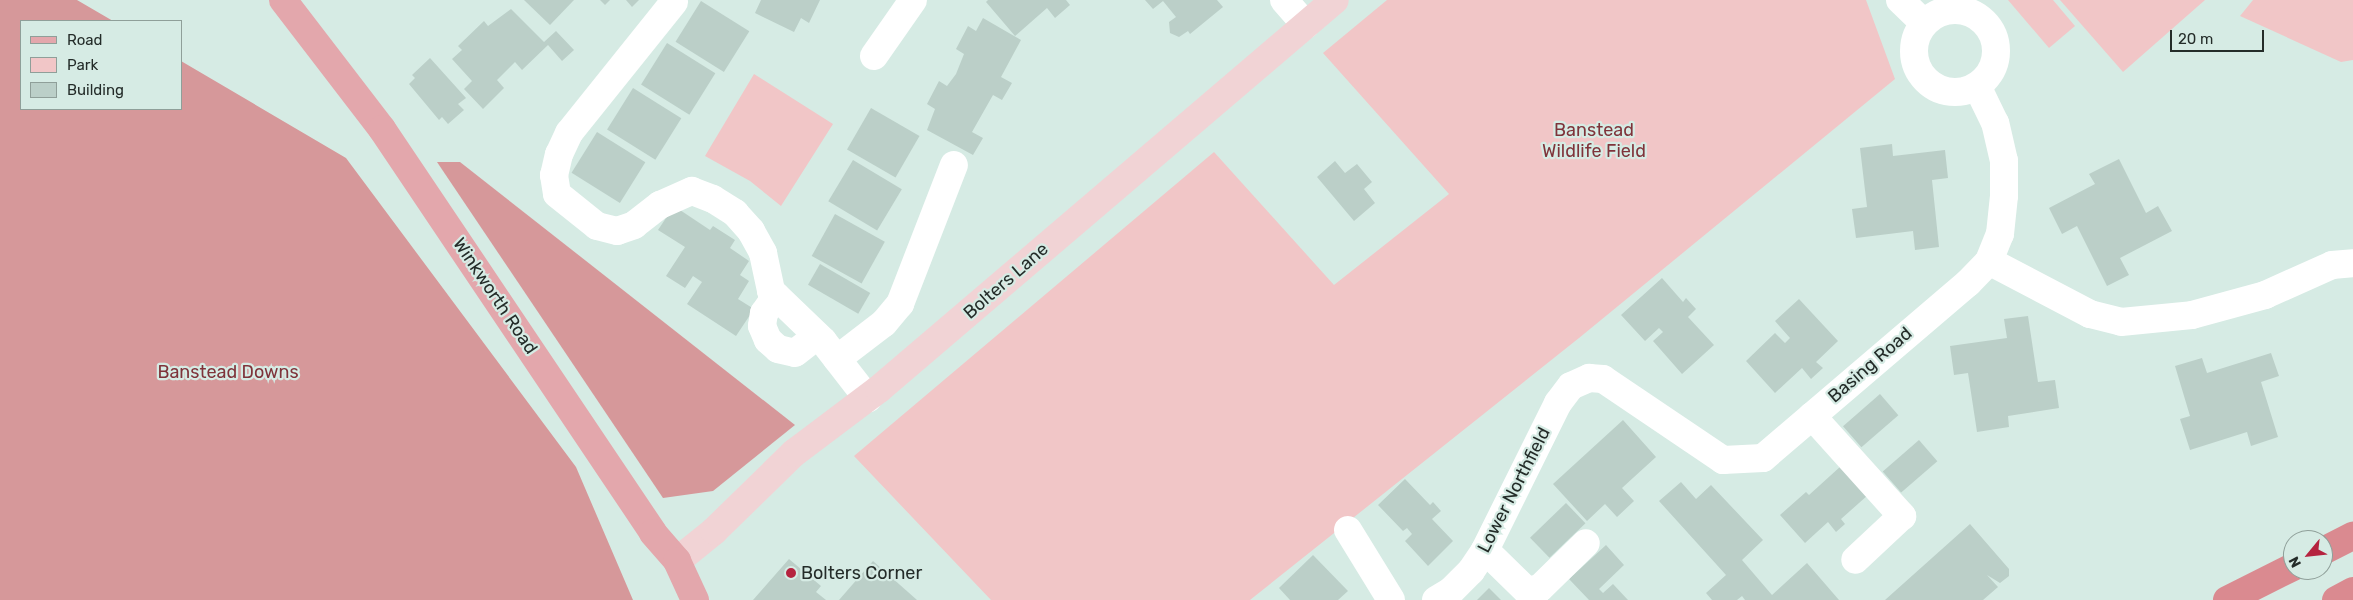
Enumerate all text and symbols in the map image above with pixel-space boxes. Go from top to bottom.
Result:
legend [20,20,182,110]
scale bar [2173,20,2267,52]
text: 20 m [2178,30,2213,48]
text: Road [67,31,103,49]
text: Park [67,56,98,74]
text: Building [67,81,124,99]
park label: Banstead Wildlife Field [1542,120,1646,162]
street label: Winkworth Road [448,234,542,358]
street label: Bolters Lane [959,238,1053,324]
street label: Basing Road [1824,323,1916,407]
park label: Banstead Downs [157,361,299,383]
street label: Lower Northfield [1473,424,1555,556]
north arrow [2283,530,2333,580]
text: N [2285,553,2305,570]
place label: Bolters Corner [801,562,922,584]
marker: Bolters Corner [785,567,797,579]

